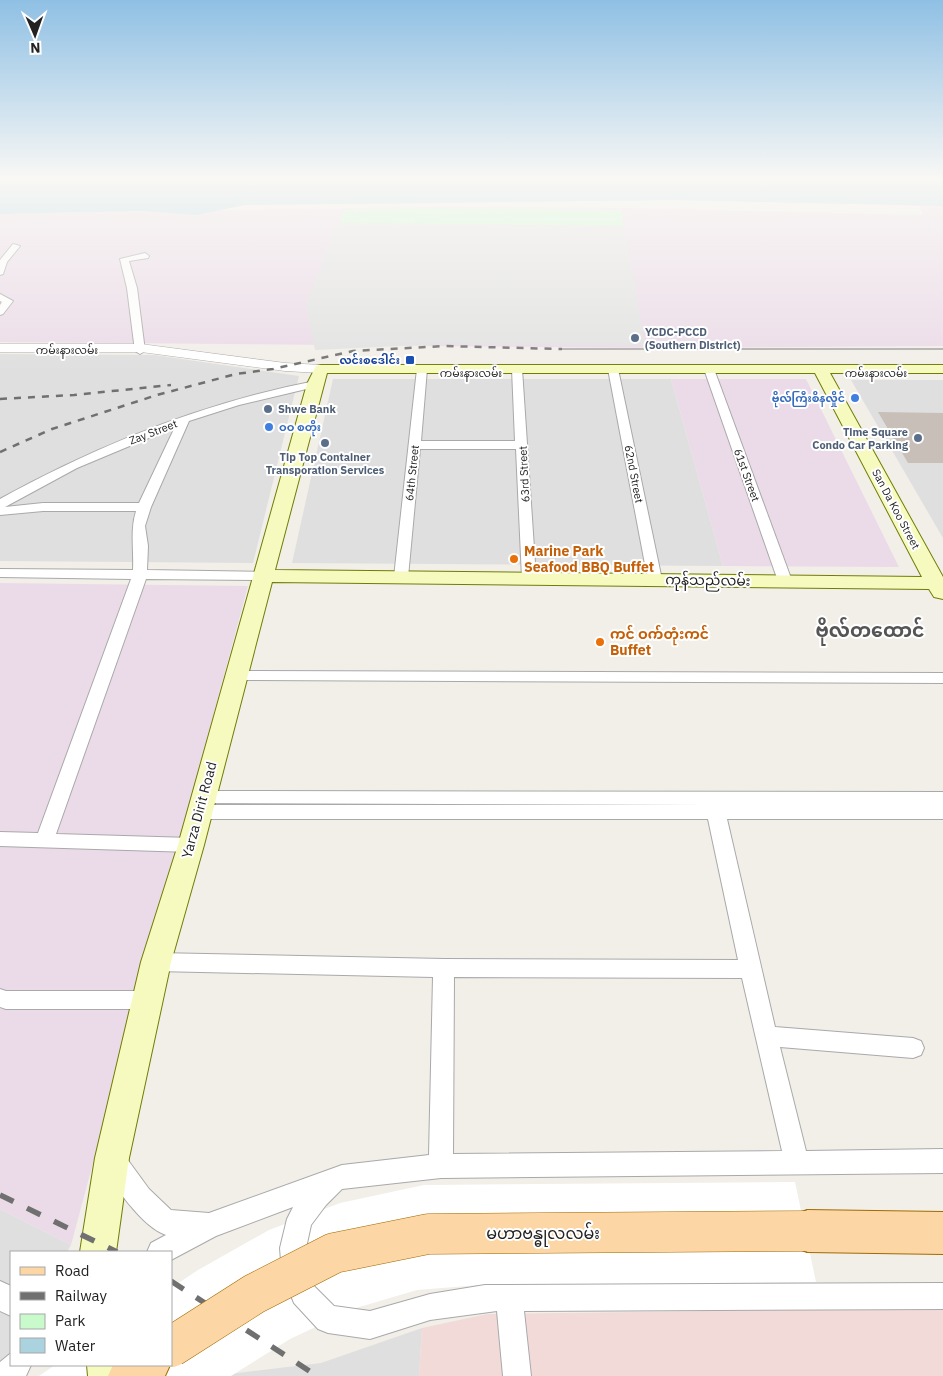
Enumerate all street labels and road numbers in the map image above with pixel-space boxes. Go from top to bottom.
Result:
street label: ကမ်းနားလမ်း [36,343,98,359]
street label: ကမ်းနားလမ်း [440,366,502,382]
street label: ကမ်းနားလမ်း [845,366,907,382]
street label: Zay Street [127,416,179,448]
street label: 64th Street [402,444,422,502]
street label: 62nd Street [622,444,646,504]
street label: 63rd Street [516,445,532,502]
street label: 61st Street [731,447,763,503]
street label: San Da Koo Street [869,467,923,552]
street label: ကုန်သည်လမ်း [665,569,751,593]
street label: Yarza Dirit Road [177,760,221,860]
street label: မဟာဗန္ဓုလလမ်း [486,1222,600,1247]

